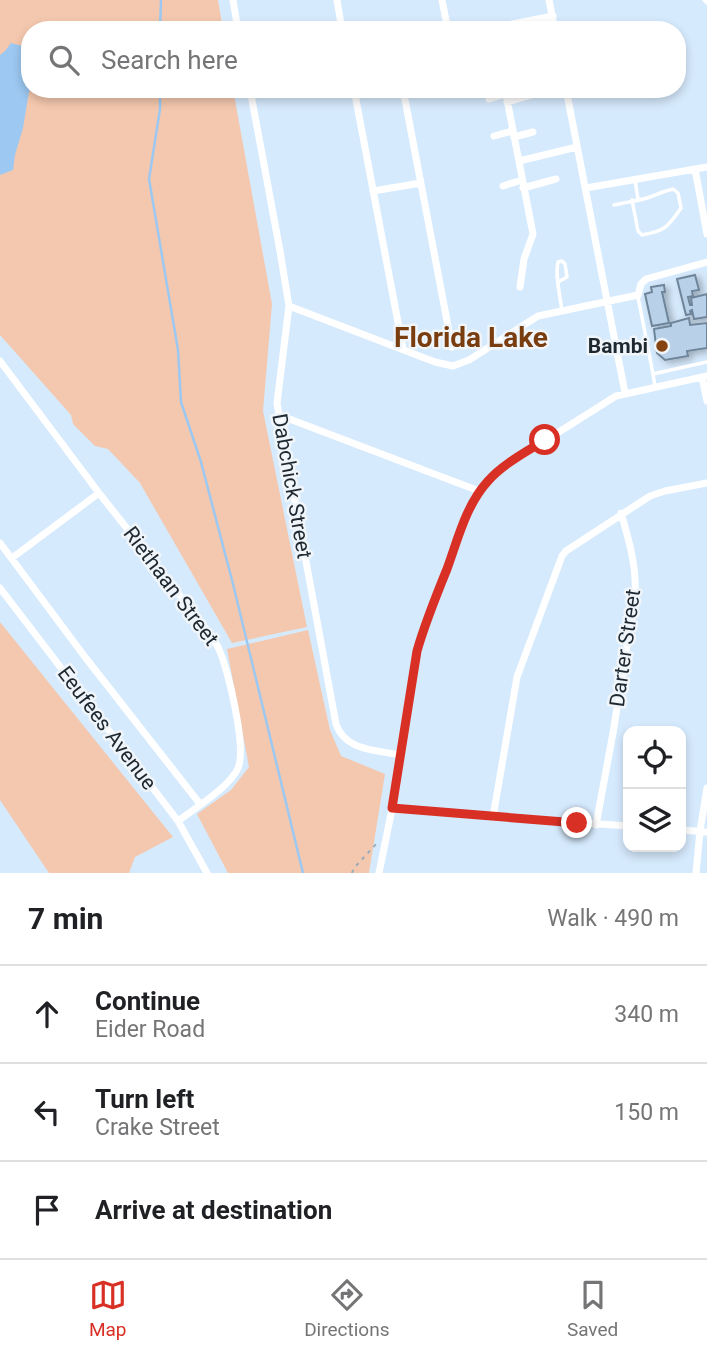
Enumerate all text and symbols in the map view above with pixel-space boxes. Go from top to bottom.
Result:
search box [21,21,686,98]
icon: search [45,41,83,79]
text: Search here [101,45,238,75]
district label: Florida Lake [394,321,548,354]
place label: Bambi [588,334,648,358]
marker: Bambi [654,338,670,354]
street label: Dabchick Street [267,412,317,561]
route start [529,424,560,455]
street label: Riethaan Street [118,522,224,650]
street label: Darter Street [605,588,645,708]
street label: Eeufees Avenue [53,661,161,795]
map controls [623,726,686,852]
button: locate [623,726,686,789]
button: layers [623,789,686,852]
route end [561,807,592,838]
text: 7 min [28,901,103,936]
text: Walk · 490 m [547,905,679,932]
text: Continue [95,986,200,1016]
icon: ahead [28,995,66,1033]
text: 340 m [614,1001,679,1028]
text: Eider Road [95,1016,205,1043]
text: Turn left [95,1084,194,1114]
icon: left [28,1093,66,1131]
text: 150 m [614,1099,679,1126]
text: Crake Street [95,1114,220,1141]
icon: arrive [28,1191,66,1229]
text: Arrive at destination [95,1195,332,1225]
tab: Map [89,1276,127,1341]
tab: Directions [304,1276,389,1341]
tab: Saved [567,1276,618,1341]

